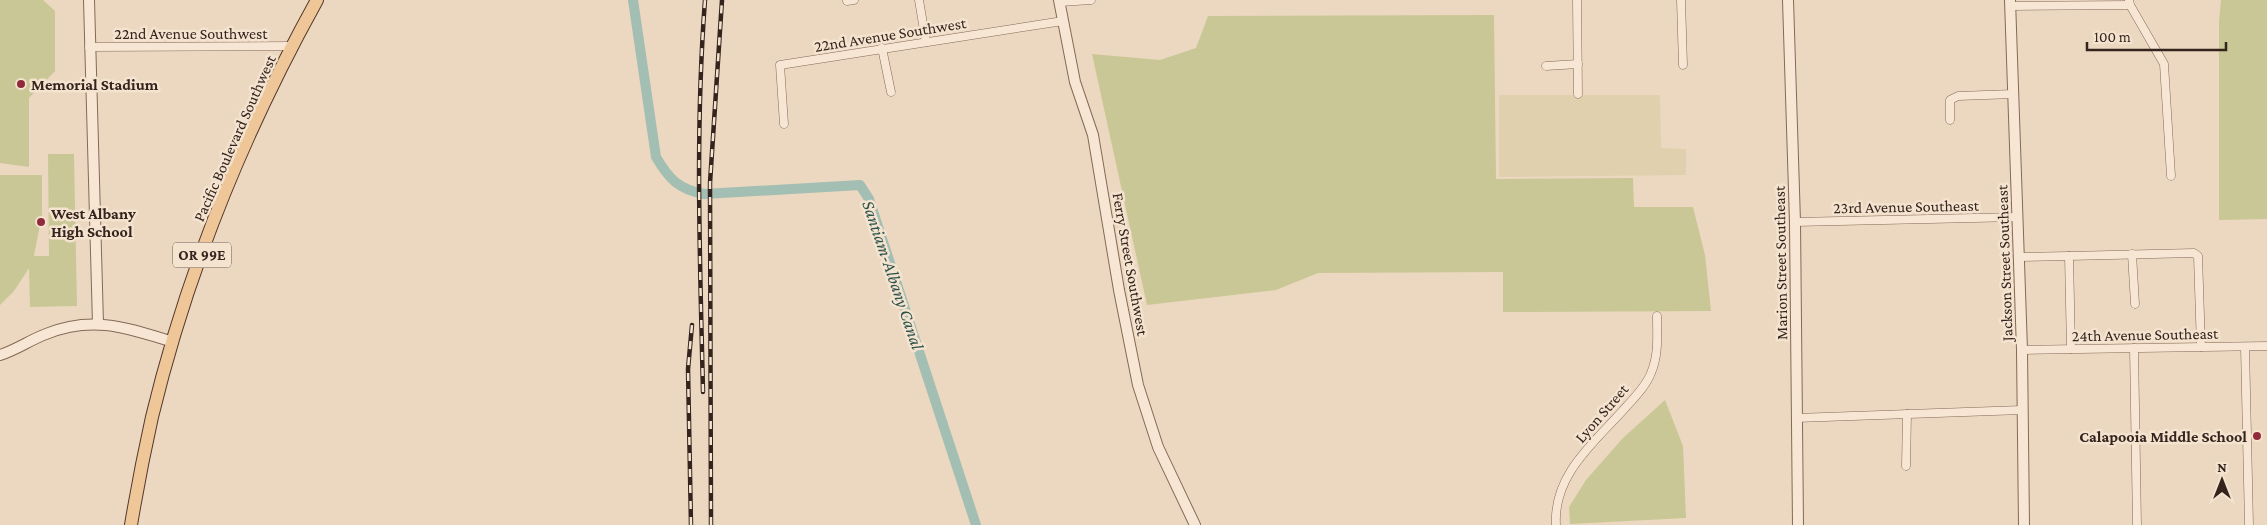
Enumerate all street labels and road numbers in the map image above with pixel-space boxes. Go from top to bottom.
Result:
street label: 22nd Avenue Southwest [813,14,968,55]
street label: 22nd Avenue Southwest [114,25,268,42]
street label: Pacific Boulevard Southwest [190,52,279,224]
street label: Jackson Street Southeast [1993,184,2017,343]
street label: Marion Street Southeast [1771,185,1790,340]
street label: Ferry Street Southwest [1109,191,1152,338]
street label: 23rd Avenue Southeast [1833,197,1980,216]
road number: OR 99E [173,242,231,268]
street label: 24th Avenue Southeast [2072,325,2219,344]
street label: Lyon Street [1571,380,1633,447]

